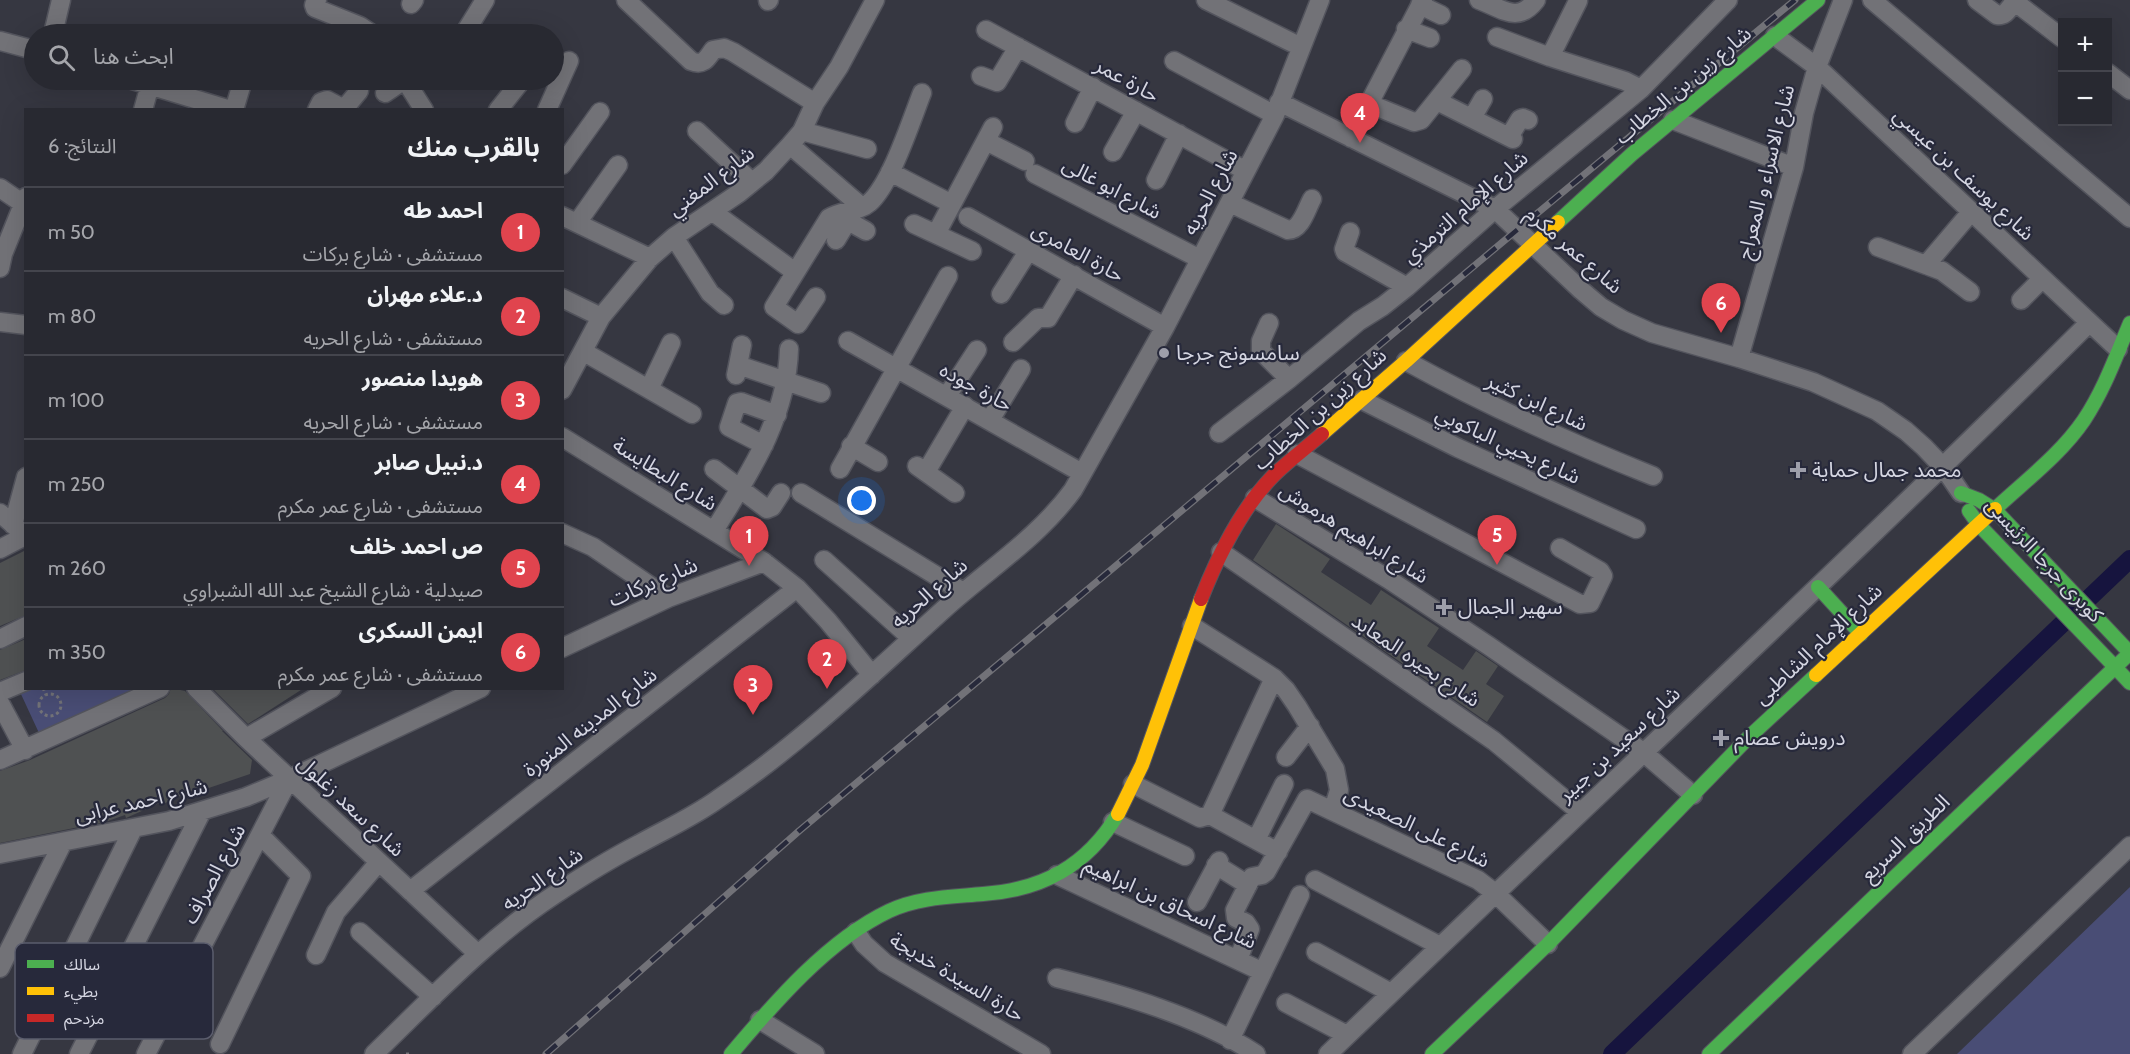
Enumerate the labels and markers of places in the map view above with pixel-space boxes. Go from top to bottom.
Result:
pin: 4 [1340,94,1380,143]
pin: 6 [1702,284,1740,333]
place label: سامسونج جرجا [1176,340,1300,368]
marker: سامسونج جرجا [1157,346,1171,360]
place label: محمد جمال حماية [1812,457,1961,482]
marker: محمد جمال حماية [1789,461,1807,479]
pin: 1 [730,516,768,566]
pin: 5 [1478,516,1516,565]
place label: سهير الجمال [1458,594,1563,619]
marker: سهير الجمال [1435,598,1453,616]
pin: 2 [808,640,846,689]
pin: 3 [734,666,772,715]
place label: درويش عصام [1734,725,1846,754]
marker: درويش عصام [1712,729,1730,747]

